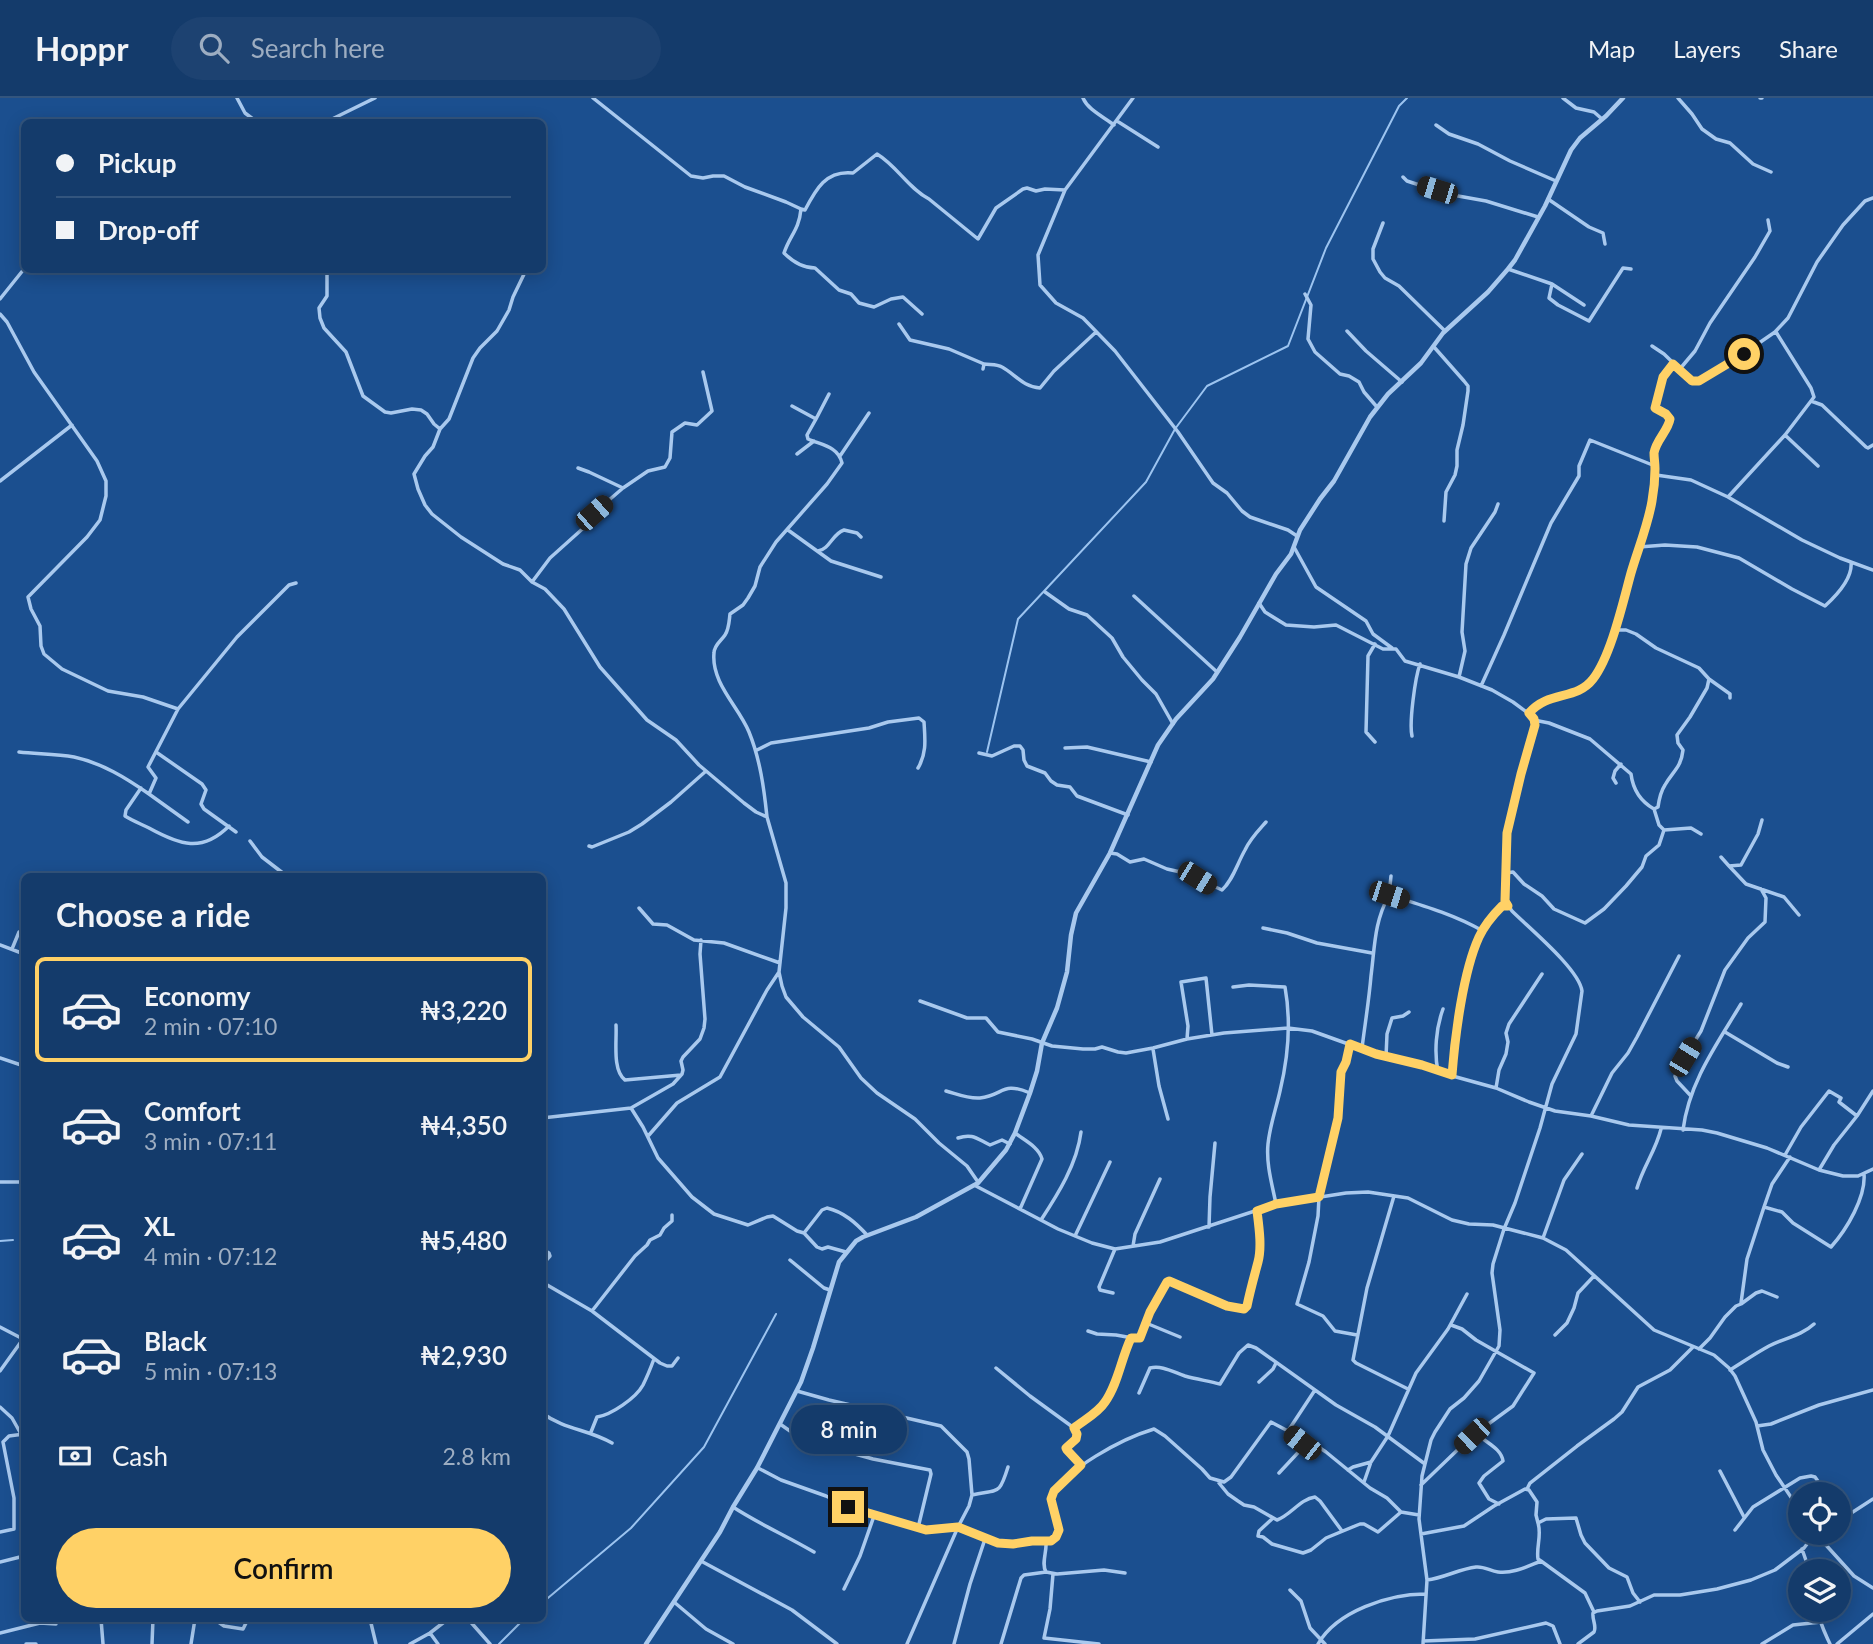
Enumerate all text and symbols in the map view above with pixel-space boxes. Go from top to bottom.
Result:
search box [171,17,661,80]
text: Hoppr [35,28,129,68]
icon: search [195,29,233,67]
text: Search here [251,32,385,64]
text: Map [1588,34,1635,63]
text: Layers [1673,34,1741,63]
text: Share [1779,34,1838,63]
text: Pickup [98,147,177,179]
car [1414,174,1461,206]
text: Drop-off [98,214,199,246]
route start [1728,338,1760,370]
car [572,491,617,535]
car [1174,858,1221,898]
car [1366,879,1413,911]
text: Choose a ride [56,895,250,934]
icon: car [60,978,123,1041]
text: Economy [144,980,250,1012]
text: ₦3,220 [420,994,507,1026]
text: 2 min · 07:10 [144,1012,277,1040]
car [1666,1034,1705,1080]
icon: car [60,1093,123,1156]
text: Comfort [144,1095,241,1127]
text: ₦4,350 [420,1109,507,1141]
text: 3 min · 07:11 [144,1127,277,1155]
icon: car [60,1208,123,1271]
text: XL [144,1210,175,1242]
text: ₦5,480 [420,1224,507,1256]
text: 4 min · 07:12 [144,1242,277,1270]
icon: car [60,1323,123,1386]
text: Black [144,1325,207,1357]
text: ₦2,930 [420,1339,507,1371]
text: 5 min · 07:13 [144,1357,277,1385]
callout: 8 min [790,1406,906,1454]
car [1450,1414,1495,1458]
text: 8 min [821,1415,877,1443]
car [1279,1422,1326,1464]
icon: cash [56,1437,94,1475]
text: Cash [112,1440,168,1472]
text: 2.8 km [442,1442,511,1470]
map controls [1788,1482,1851,1622]
button: locate [1788,1482,1851,1545]
route end [832,1491,864,1523]
button: Confirm [56,1528,511,1608]
button: layers [1788,1559,1851,1622]

